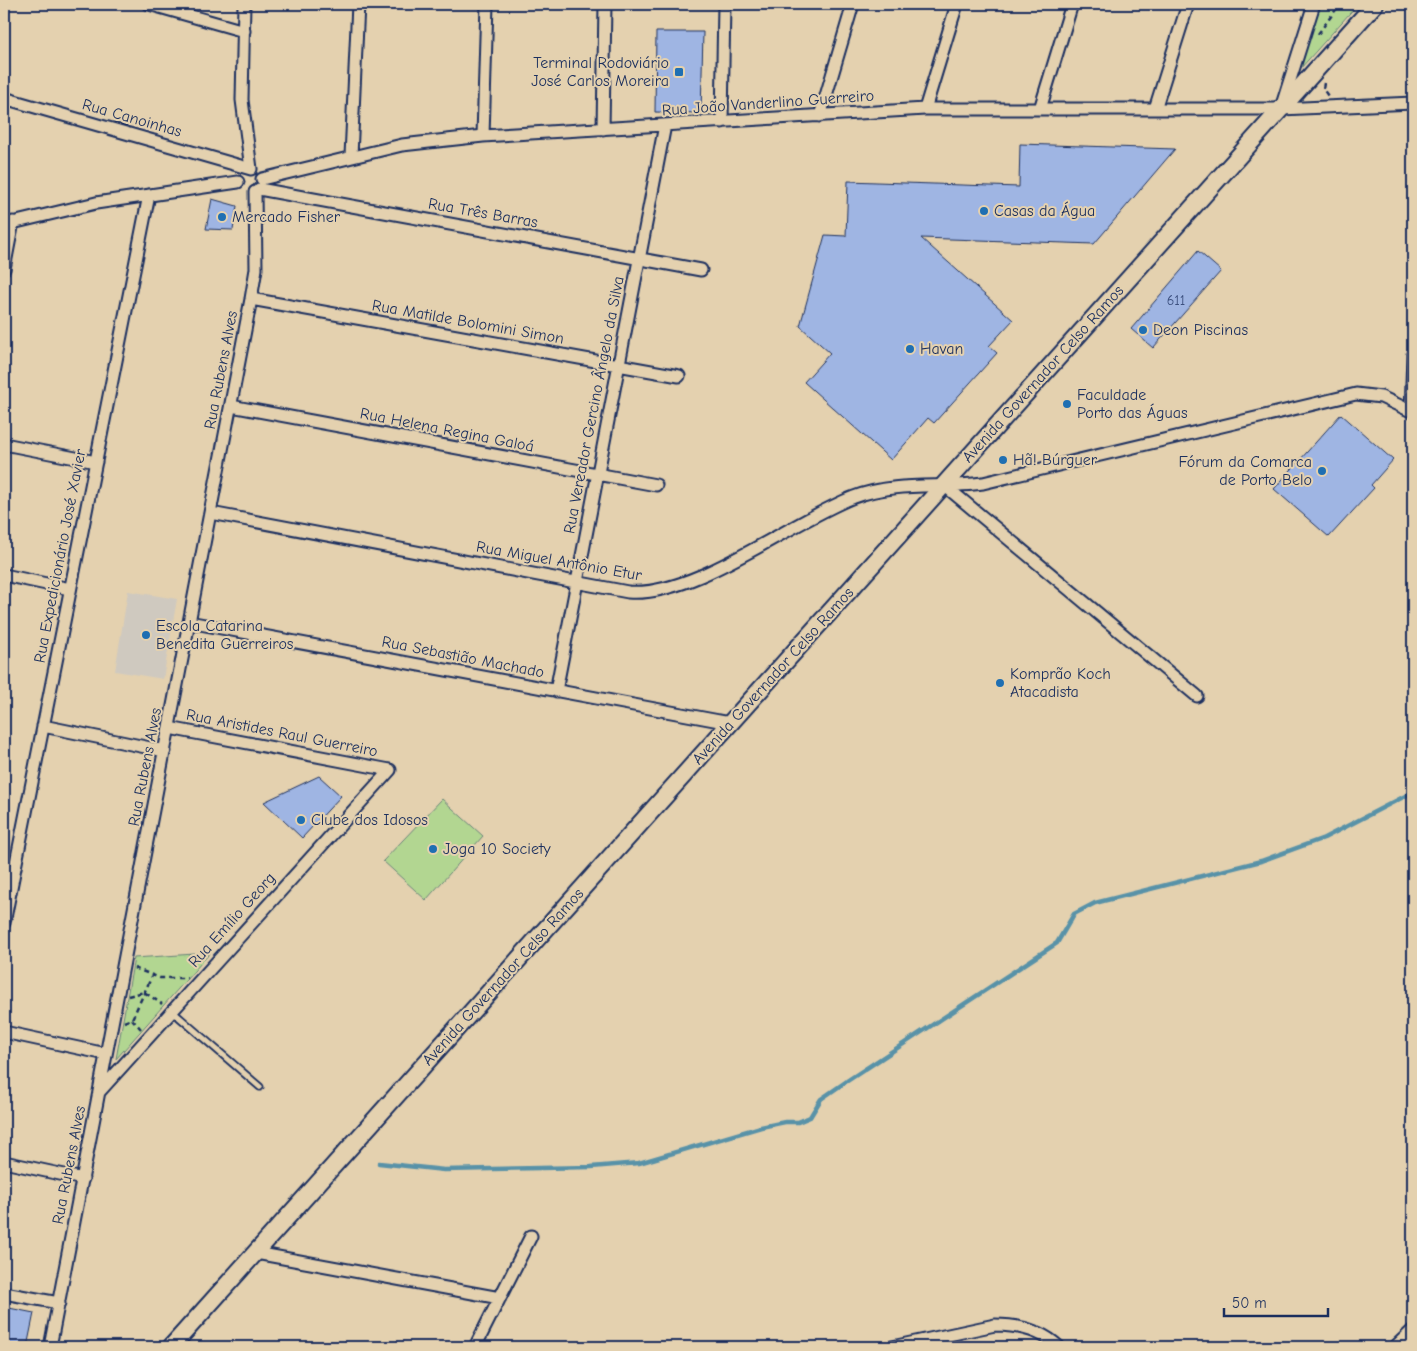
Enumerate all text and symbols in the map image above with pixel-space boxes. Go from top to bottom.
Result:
place label: Terminal Rodoviário José Carlos Moreira [531,54,669,90]
marker: Terminal Rodoviário José Carlos Moreira [673,66,685,78]
street label: Rua João Vanderlino Guerreiro [661,87,875,119]
street label: Rua Canoinhas [80,95,184,141]
street label: Rua Três Barras [427,194,540,232]
place label: Casas da Água [994,201,1095,220]
marker: Casas da Água [978,205,990,217]
place label: Mercado Fisher [232,208,341,226]
marker: Mercado Fisher [216,211,228,223]
street label: Rua Vereador Gercino Ângelo da Silva [559,275,628,535]
street label: Avenida Governador Celso Ramos [959,281,1128,466]
house number: 611 [1167,292,1185,309]
street label: Rua Matilde Bolomini Simon [371,296,565,348]
street label: Rua Rubens Alves [201,309,241,431]
place label: Deon Piscinas [1153,321,1248,339]
marker: Deon Piscinas [1137,324,1149,336]
place label: Havan [920,340,963,358]
marker: Havan [904,343,916,355]
place label: Faculdade Porto das Águas [1077,386,1188,422]
marker: Faculdade Porto das Águas [1061,398,1073,410]
street label: Rua Helena Regina Galoá [359,404,535,456]
street label: Rua Expedicionário José Xavier [30,447,90,664]
place label: Hã! Búrguer [1013,451,1098,469]
place label: Fórum da Comarca de Porto Belo [1178,453,1312,489]
marker: Hã! Búrguer [997,454,1009,466]
marker: Fórum da Comarca de Porto Belo [1316,465,1328,477]
street label: Rua Miguel Antônio Etur [475,538,644,585]
street label: Avenida Governador Celso Ramos [689,583,858,768]
place label: Escola Catarina Benedita Guerreiros [156,617,294,653]
marker: Escola Catarina Benedita Guerreiros [140,629,152,641]
street label: Rua Sebastião Machado [380,632,546,682]
place label: Komprão Koch Atacadista [1010,665,1111,701]
marker: Komprão Koch Atacadista [994,677,1006,689]
street label: Rua Rubens Alves [125,706,165,828]
street label: Rua Aristides Raul Guerreiro [185,706,379,760]
place label: Clube dos Idosos [311,811,428,829]
marker: Clube dos Idosos [295,814,307,826]
place label: Joga 10 Society [443,840,552,858]
marker: Joga 10 Society [427,843,439,855]
street label: Rua Emílio Georg [185,869,279,971]
street label: Avenida Governador Celso Ramos [419,884,588,1069]
street label: Rua Rubens Alves [49,1104,89,1226]
scale bar [1224,1286,1328,1318]
text: 50 m [1232,1294,1267,1312]

